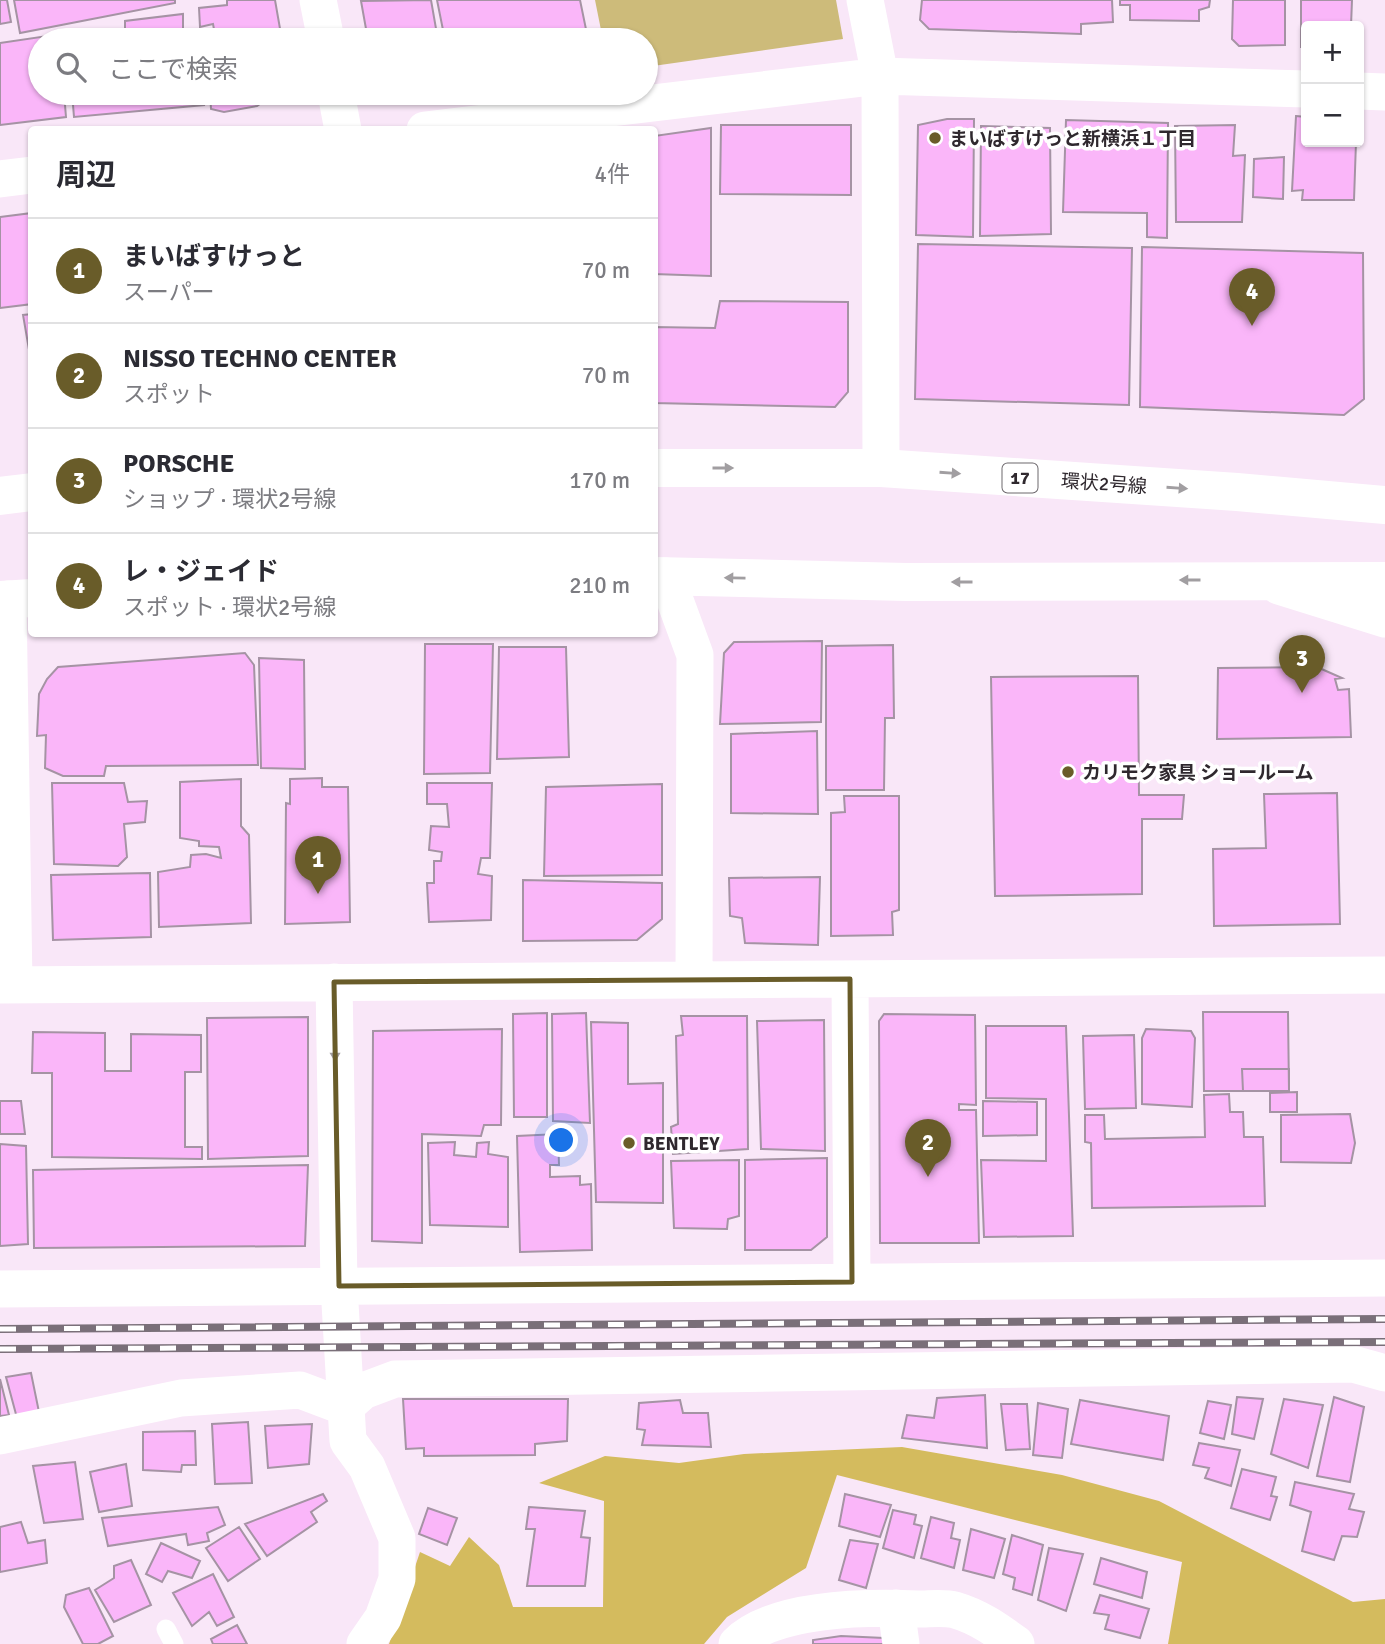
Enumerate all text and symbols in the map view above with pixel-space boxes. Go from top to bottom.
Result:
map controls [1301,21,1364,147]
button: + [1301,21,1364,84]
search box [28,28,658,105]
icon: search [52,48,90,86]
text: ここで検索 [108,54,238,86]
button: − [1301,84,1364,147]
place label: まいばすけっと新横浜１丁目 [949,127,1196,151]
marker: まいばすけっと新横浜１丁目 [927,130,943,146]
text: 周辺 [56,157,116,194]
text: 4件 [595,160,630,189]
text: まいばすけっと [123,241,305,273]
text: 1 [73,256,85,285]
text: 70 m [582,256,630,285]
pin: 4 [1229,268,1275,326]
text: スーパー [123,278,215,307]
text: NISSO TECHNO CENTER [123,343,397,375]
text: 2 [73,361,85,390]
text: 70 m [582,361,630,390]
text: スポット [123,380,215,409]
text: PORSCHE [123,448,234,480]
one-way arrow [712,462,734,474]
road number: 17 [1002,464,1038,492]
text: 3 [73,466,85,495]
text: 170 m [569,466,630,495]
one-way arrow [939,468,961,479]
street label: 環状2号線 [1060,469,1148,499]
one-way arrow [1166,483,1188,494]
text: ショップ · 環状2号線 [123,485,337,514]
text: レ・ジェイド [123,556,279,588]
text: 4 [73,571,85,600]
text: 210 m [569,571,630,600]
one-way arrow [724,572,746,584]
one-way arrow [1179,574,1201,586]
one-way arrow [951,576,973,588]
text: スポット · 環状2号線 [123,593,337,622]
pin: 3 [1279,635,1325,693]
place label: カリモク家具 ショールーム [1082,761,1314,785]
marker: カリモク家具 ショールーム [1060,764,1076,780]
pin: 1 [295,836,341,894]
one-way arrow [329,1040,341,1062]
pin: 2 [905,1119,951,1177]
your location [544,1123,578,1157]
place label: BENTLEY [643,1132,720,1156]
marker: BENTLEY [621,1135,637,1151]

